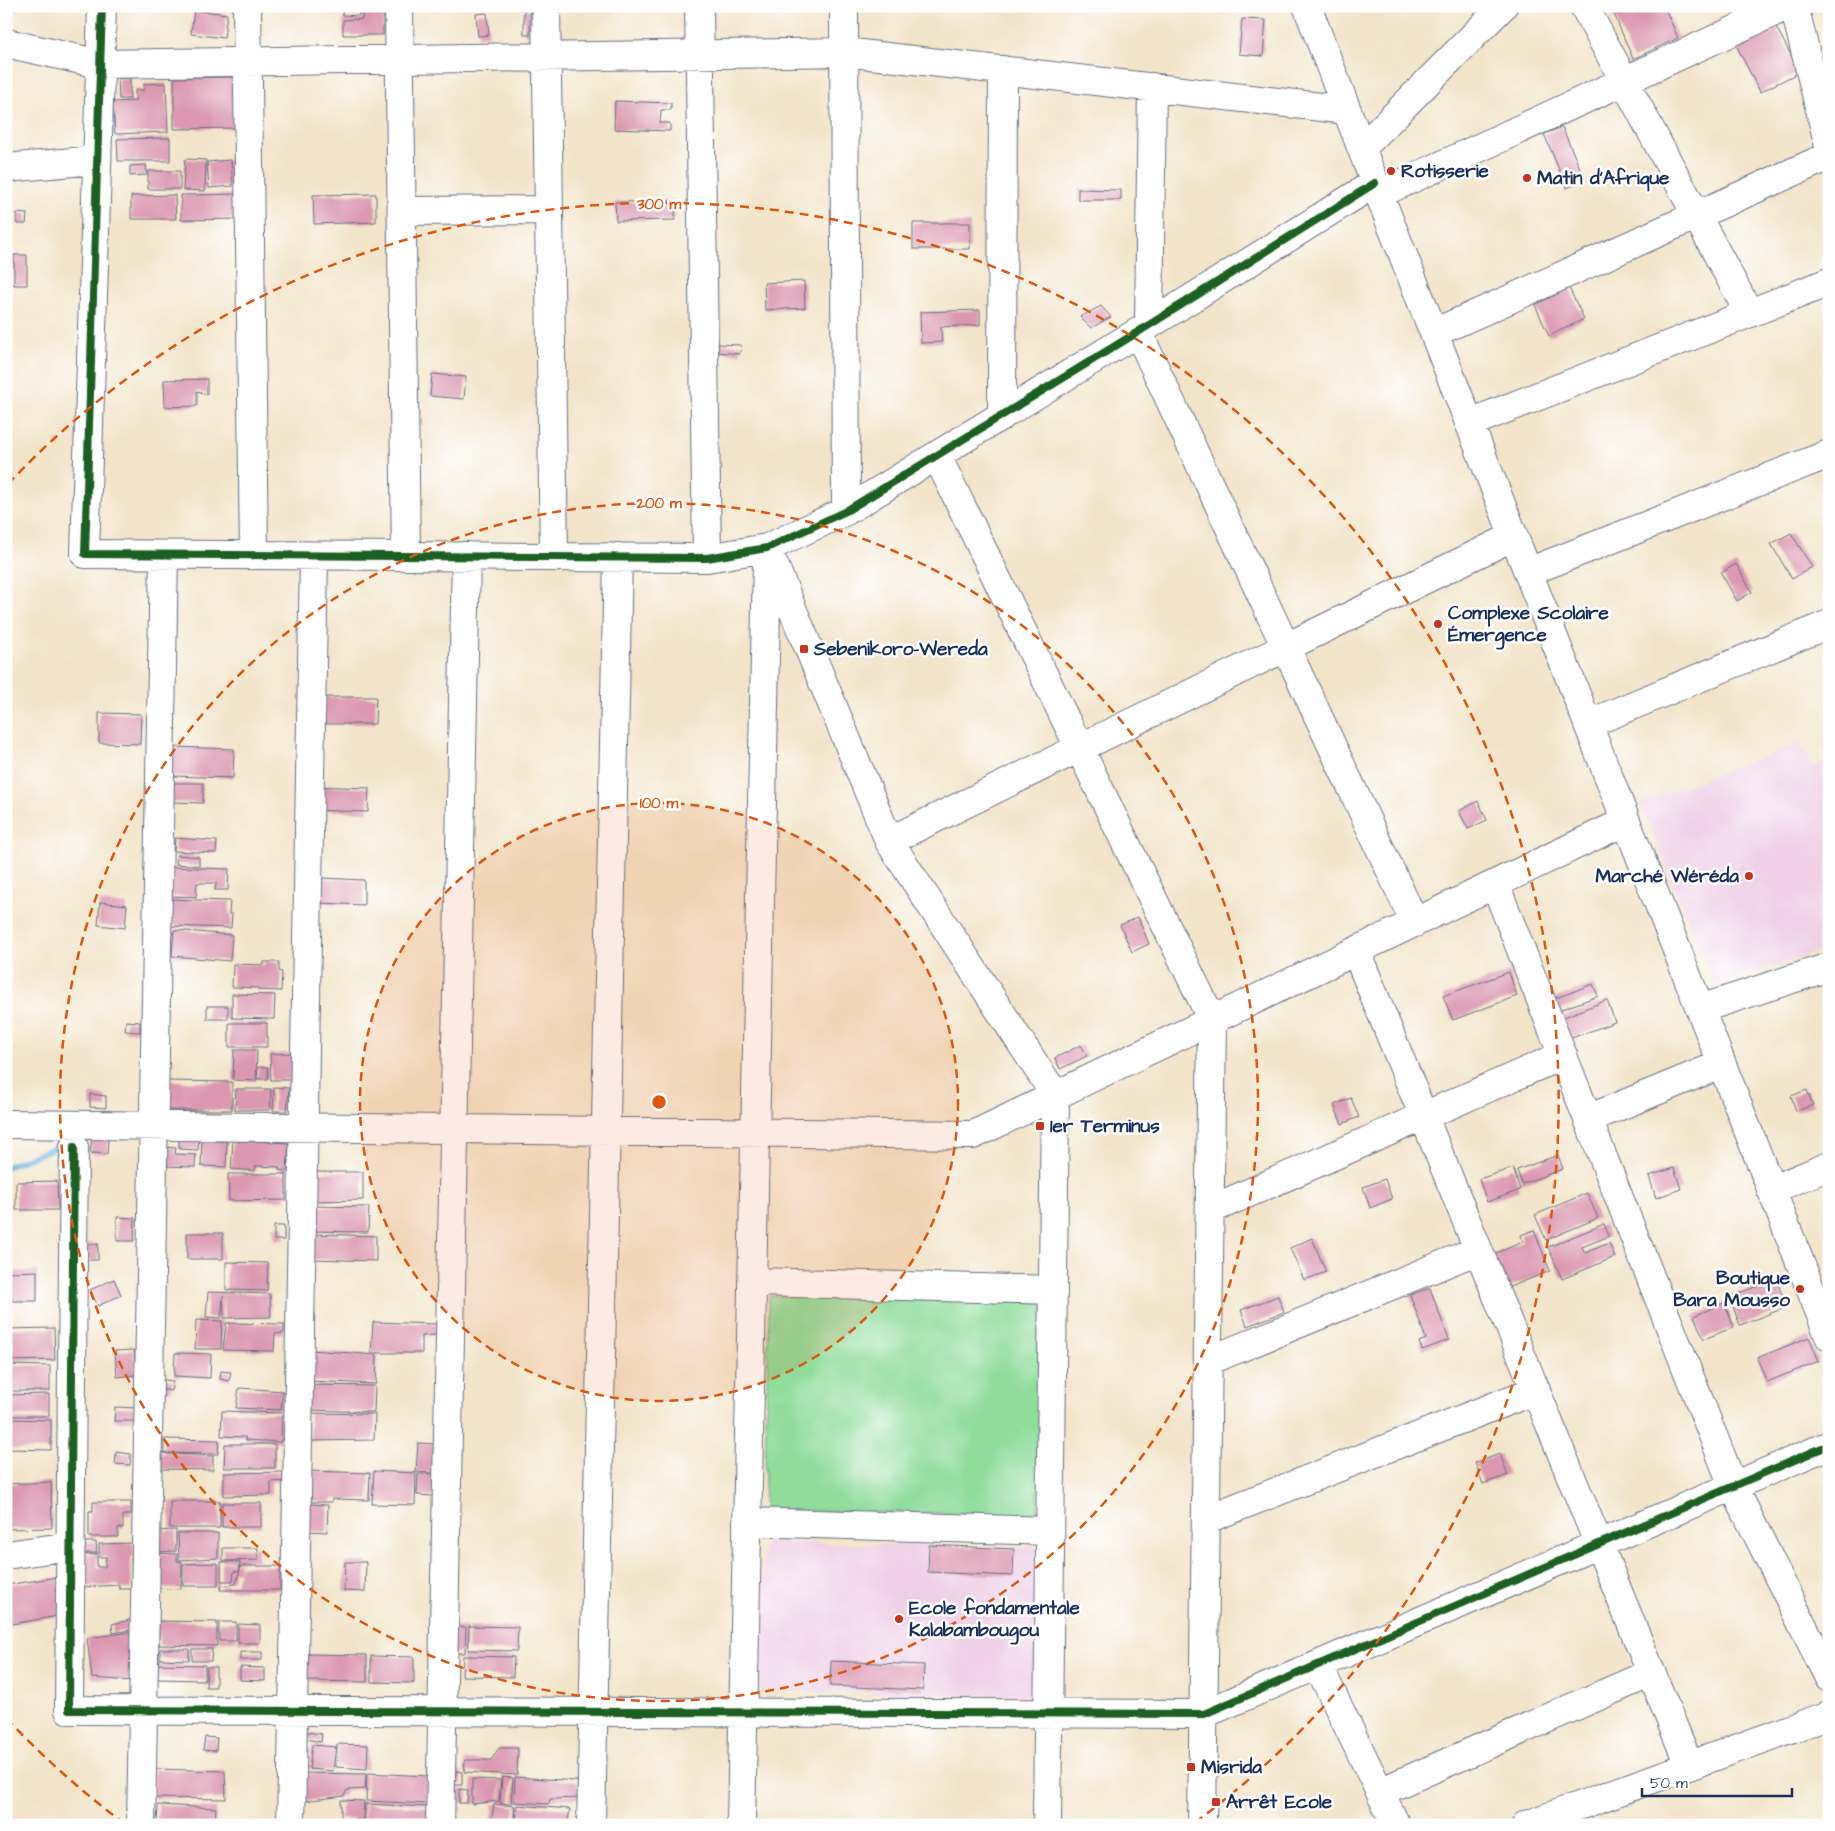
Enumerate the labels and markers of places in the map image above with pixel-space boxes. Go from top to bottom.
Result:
place label: Rotisserie [1401,158,1490,185]
marker: Rotisserie [1385,165,1397,177]
place label: Matin d'Afrique [1537,165,1670,192]
marker: Matin d'Afrique [1521,172,1533,184]
place label: Complexe Scolaire Émergence [1448,600,1610,650]
marker: Complexe Scolaire Émergence [1432,618,1444,630]
place label: Sebenikoro-Wereda [813,636,988,663]
marker: Sebenikoro-Wereda [798,643,810,655]
place label: Marché Wéréda [1595,863,1739,890]
marker: Marché Wéréda [1743,870,1755,882]
centre of rings [650,1093,668,1111]
place label: 1er Terminus [1050,1113,1160,1140]
marker: 1er Terminus [1034,1120,1046,1132]
place label: Boutique Bara Mousso [1673,1265,1791,1314]
marker: Boutique Bara Mousso [1794,1283,1806,1295]
place label: Ecole fondamentale Kalabambougou [909,1595,1081,1645]
marker: Ecole fondamentale Kalabambougou [893,1613,905,1625]
place label: Misrida [1201,1754,1262,1781]
marker: Misrida [1185,1761,1197,1773]
place label: Arrêt Ecole [1226,1789,1333,1816]
marker: Arrêt Ecole [1210,1796,1222,1808]

